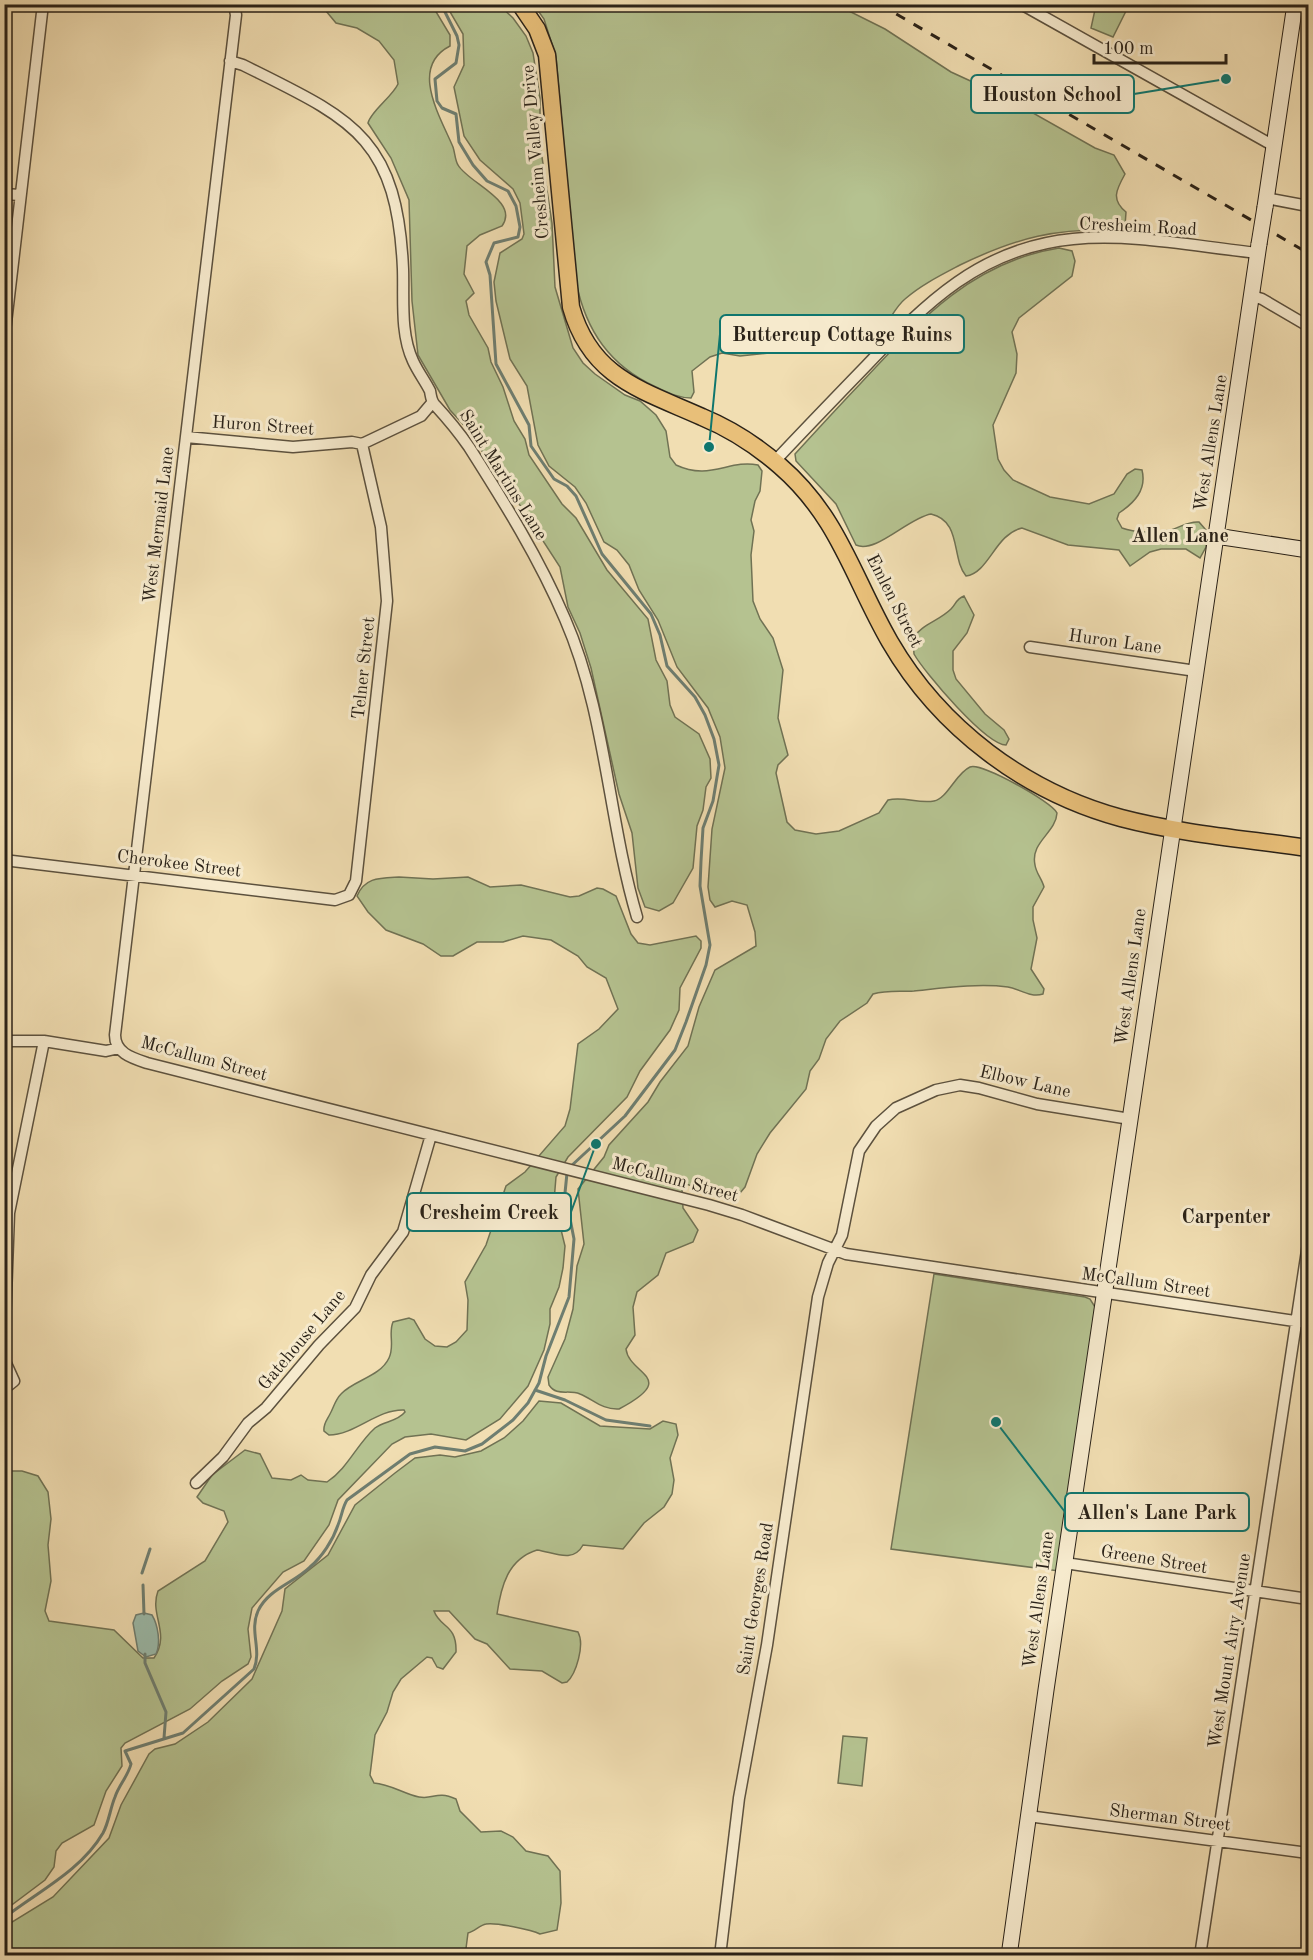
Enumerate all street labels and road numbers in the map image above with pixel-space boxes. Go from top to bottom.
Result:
street label: Cresheim Valley Drive [519,64,553,240]
street label: Cresheim Road [1079,215,1197,239]
street label: West Allens Lane [1191,373,1231,513]
street label: Saint Martins Lane [456,407,550,543]
street label: Huron Street [211,413,315,439]
street label: West Mermaid Lane [140,446,178,604]
street label: Emlen Street [863,551,925,651]
street label: Telner Street [350,616,378,720]
street label: Huron Lane [1067,627,1163,657]
street label: Cherokee Street [116,847,242,881]
street label: West Allens Lane [1112,907,1150,1047]
street label: McCallum Street [139,1033,269,1085]
street label: Elbow Lane [978,1063,1072,1101]
street label: McCallum Street [610,1154,740,1206]
street label: McCallum Street [1080,1265,1212,1301]
street label: Gatehouse Lane [255,1286,349,1394]
street label: Saint Georges Road [735,1521,777,1677]
street label: West Allens Lane [1020,1530,1058,1670]
street label: Greene Street [1099,1543,1209,1577]
street label: West Mount Airy Avenue [1206,1552,1254,1750]
street label: Sherman Street [1108,1802,1232,1834]

